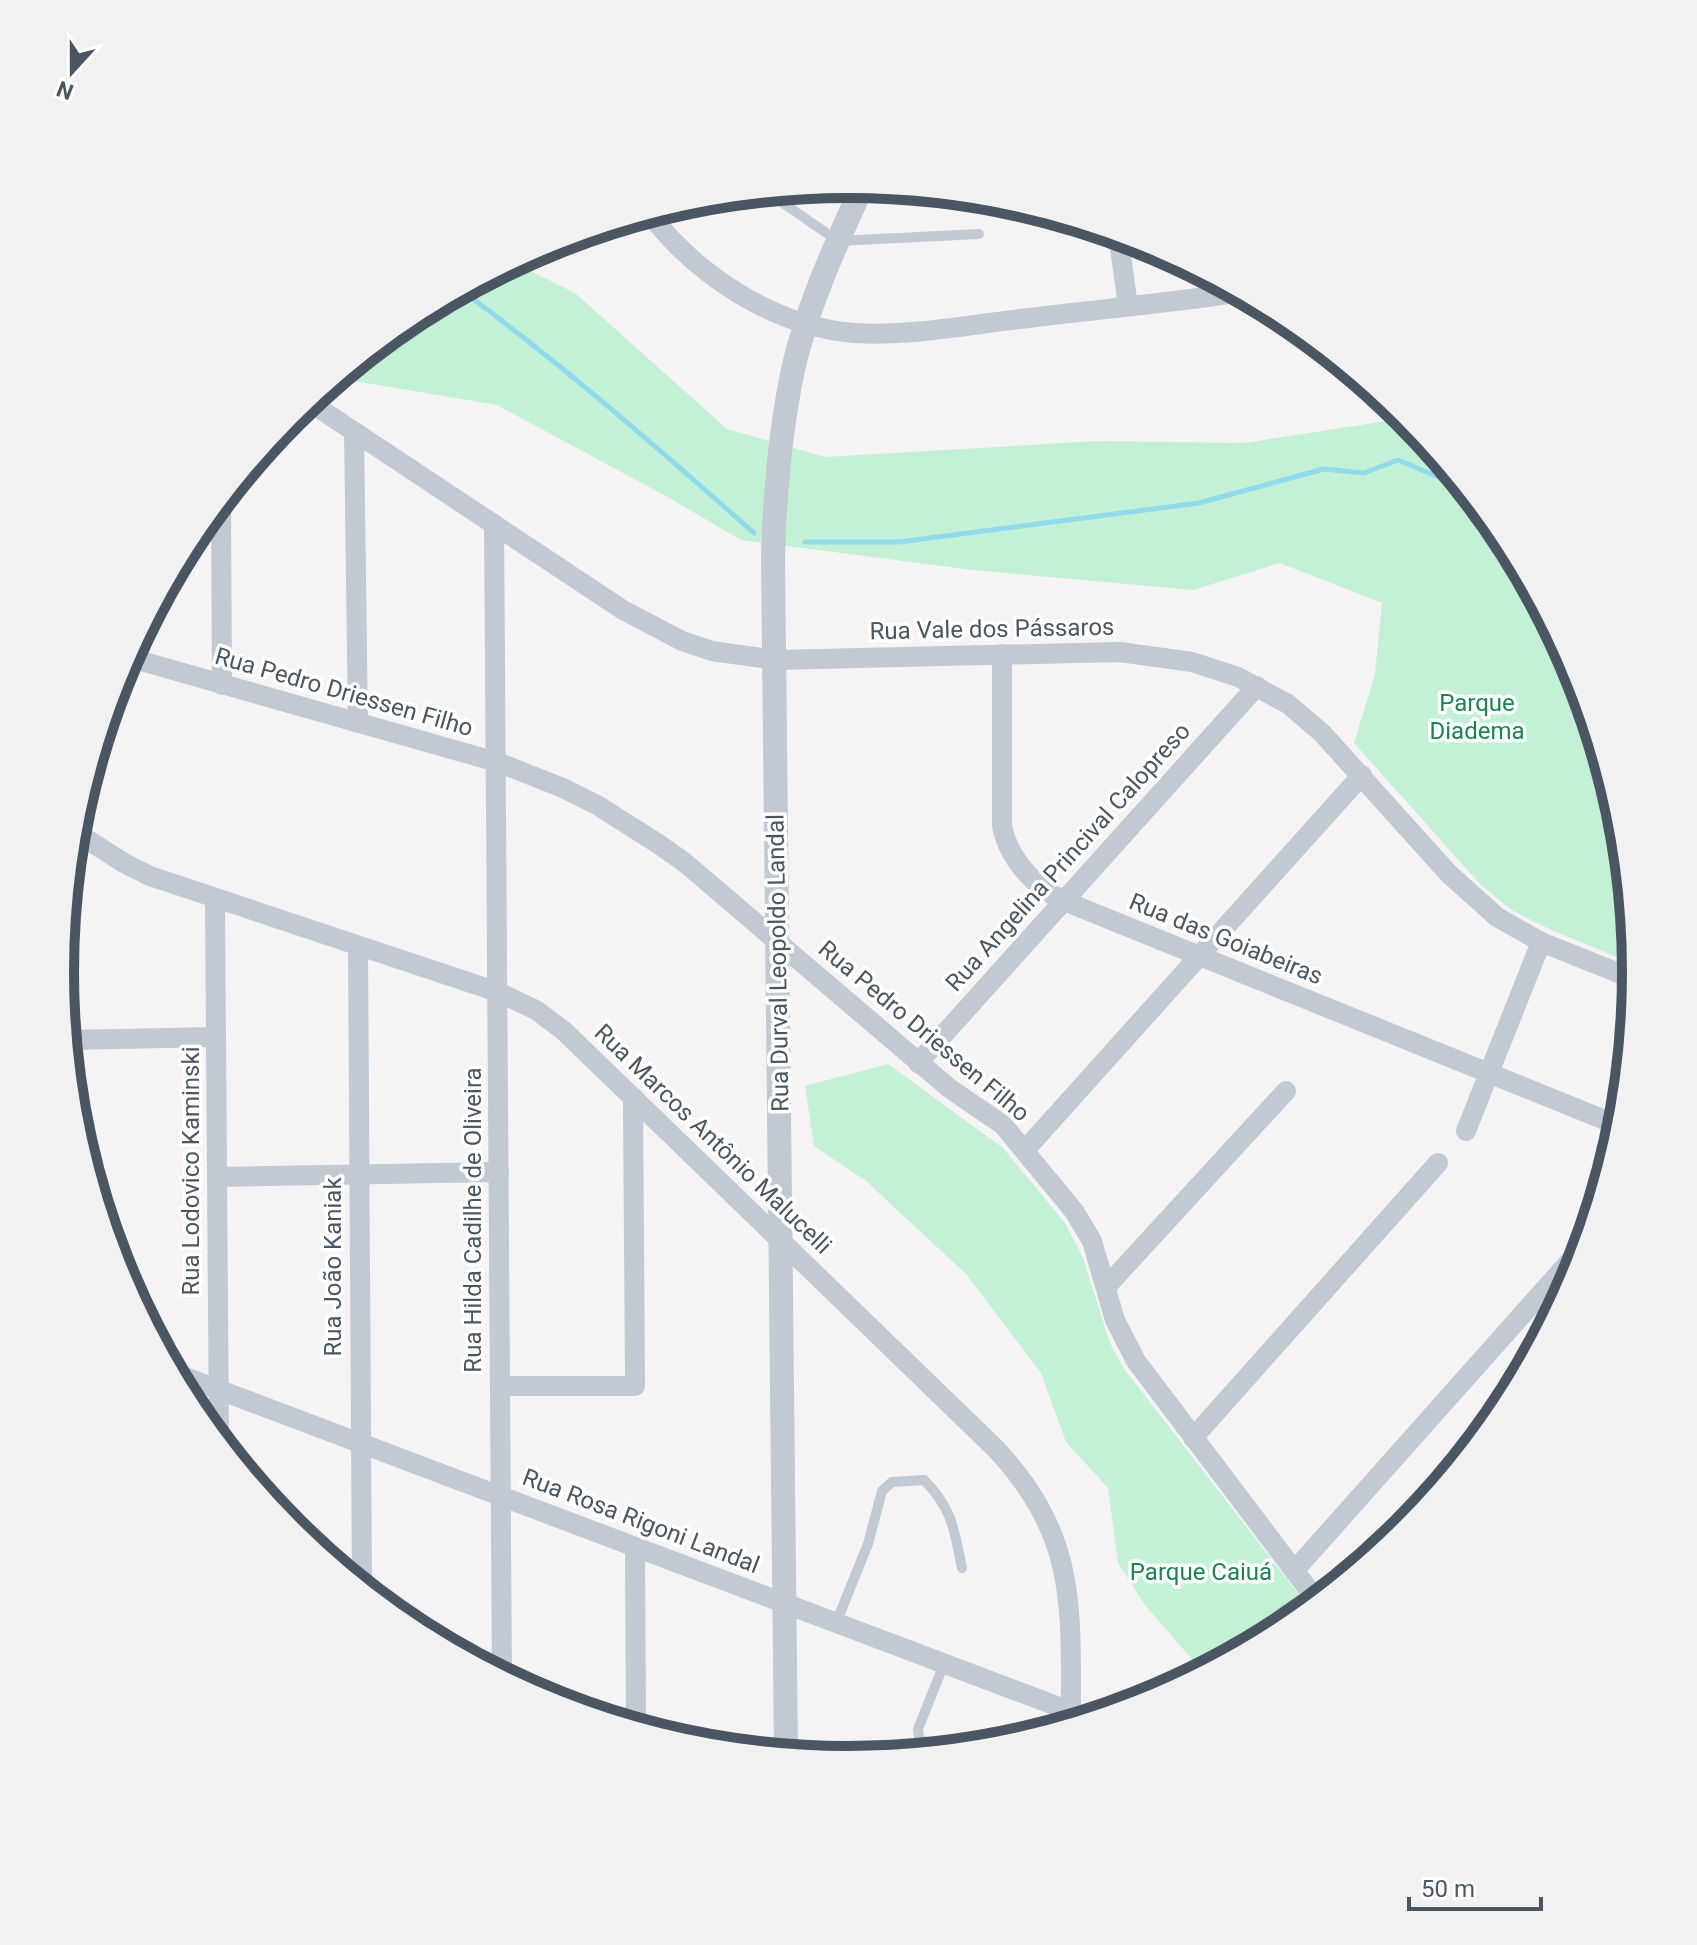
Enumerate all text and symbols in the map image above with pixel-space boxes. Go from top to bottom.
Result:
north arrow [32,32,112,112]
text: N [53,76,77,105]
street label: Rua Vale dos Pássaros [869,613,1115,645]
street label: Rua Pedro Driessen Filho [212,642,476,742]
park label: Parque Diadema [1429,689,1525,745]
street label: Rua Angelina Princival Calopreso [940,717,1196,997]
street label: Rua Durval Leopoldo Landal [761,814,795,1112]
street label: Rua das Goiabeiras [1125,887,1327,991]
street label: Rua Pedro Driessen Filho [813,935,1035,1127]
street label: Rua Marcos Antônio Malucelli [589,1018,837,1260]
street label: Rua Lodovico Kaminski [177,1047,205,1296]
street label: Rua Hilda Cadilhe de Oliveira [459,1067,487,1373]
street label: Rua João Kaniak [319,1177,347,1357]
street label: Rua Rosa Rigoni Landal [519,1463,763,1579]
park label: Parque Caiuá [1130,1558,1272,1586]
scale bar [1409,1861,1541,1911]
text: 50 m [1421,1875,1475,1903]

